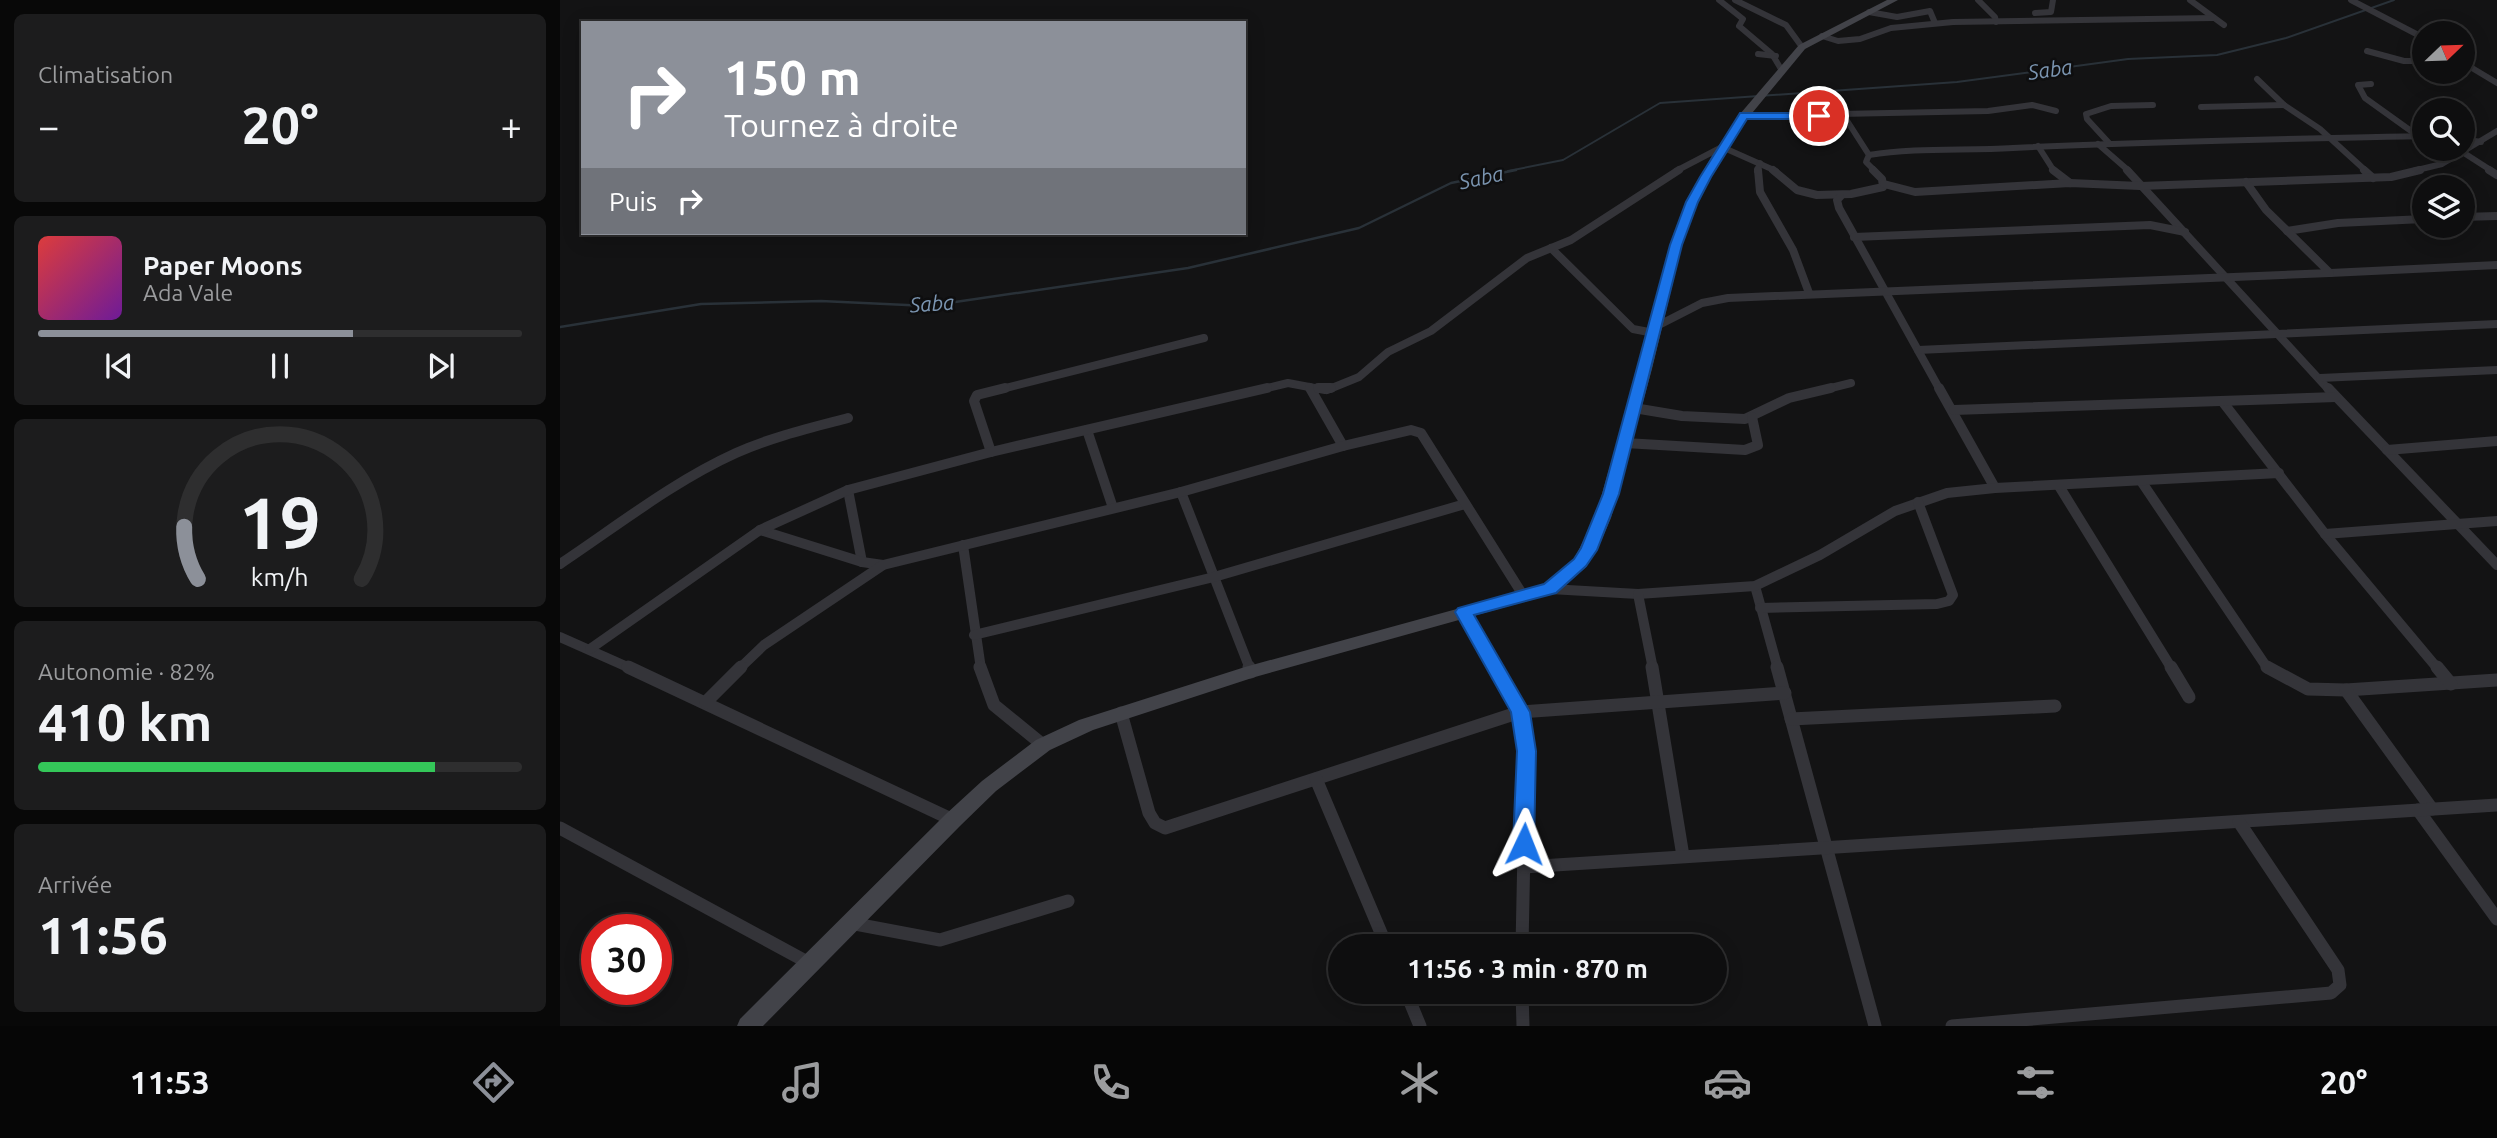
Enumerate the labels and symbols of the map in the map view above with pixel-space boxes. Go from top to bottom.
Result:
north arrow [2412,21,2474,84]
water label: Saba [2025,54,2074,84]
pin [1789,86,1849,146]
water label: Saba [1456,161,1505,194]
water label: Saba [908,289,955,317]
position arrow [1487,807,1561,881]
speed limit sign: 30 [581,914,672,1005]

